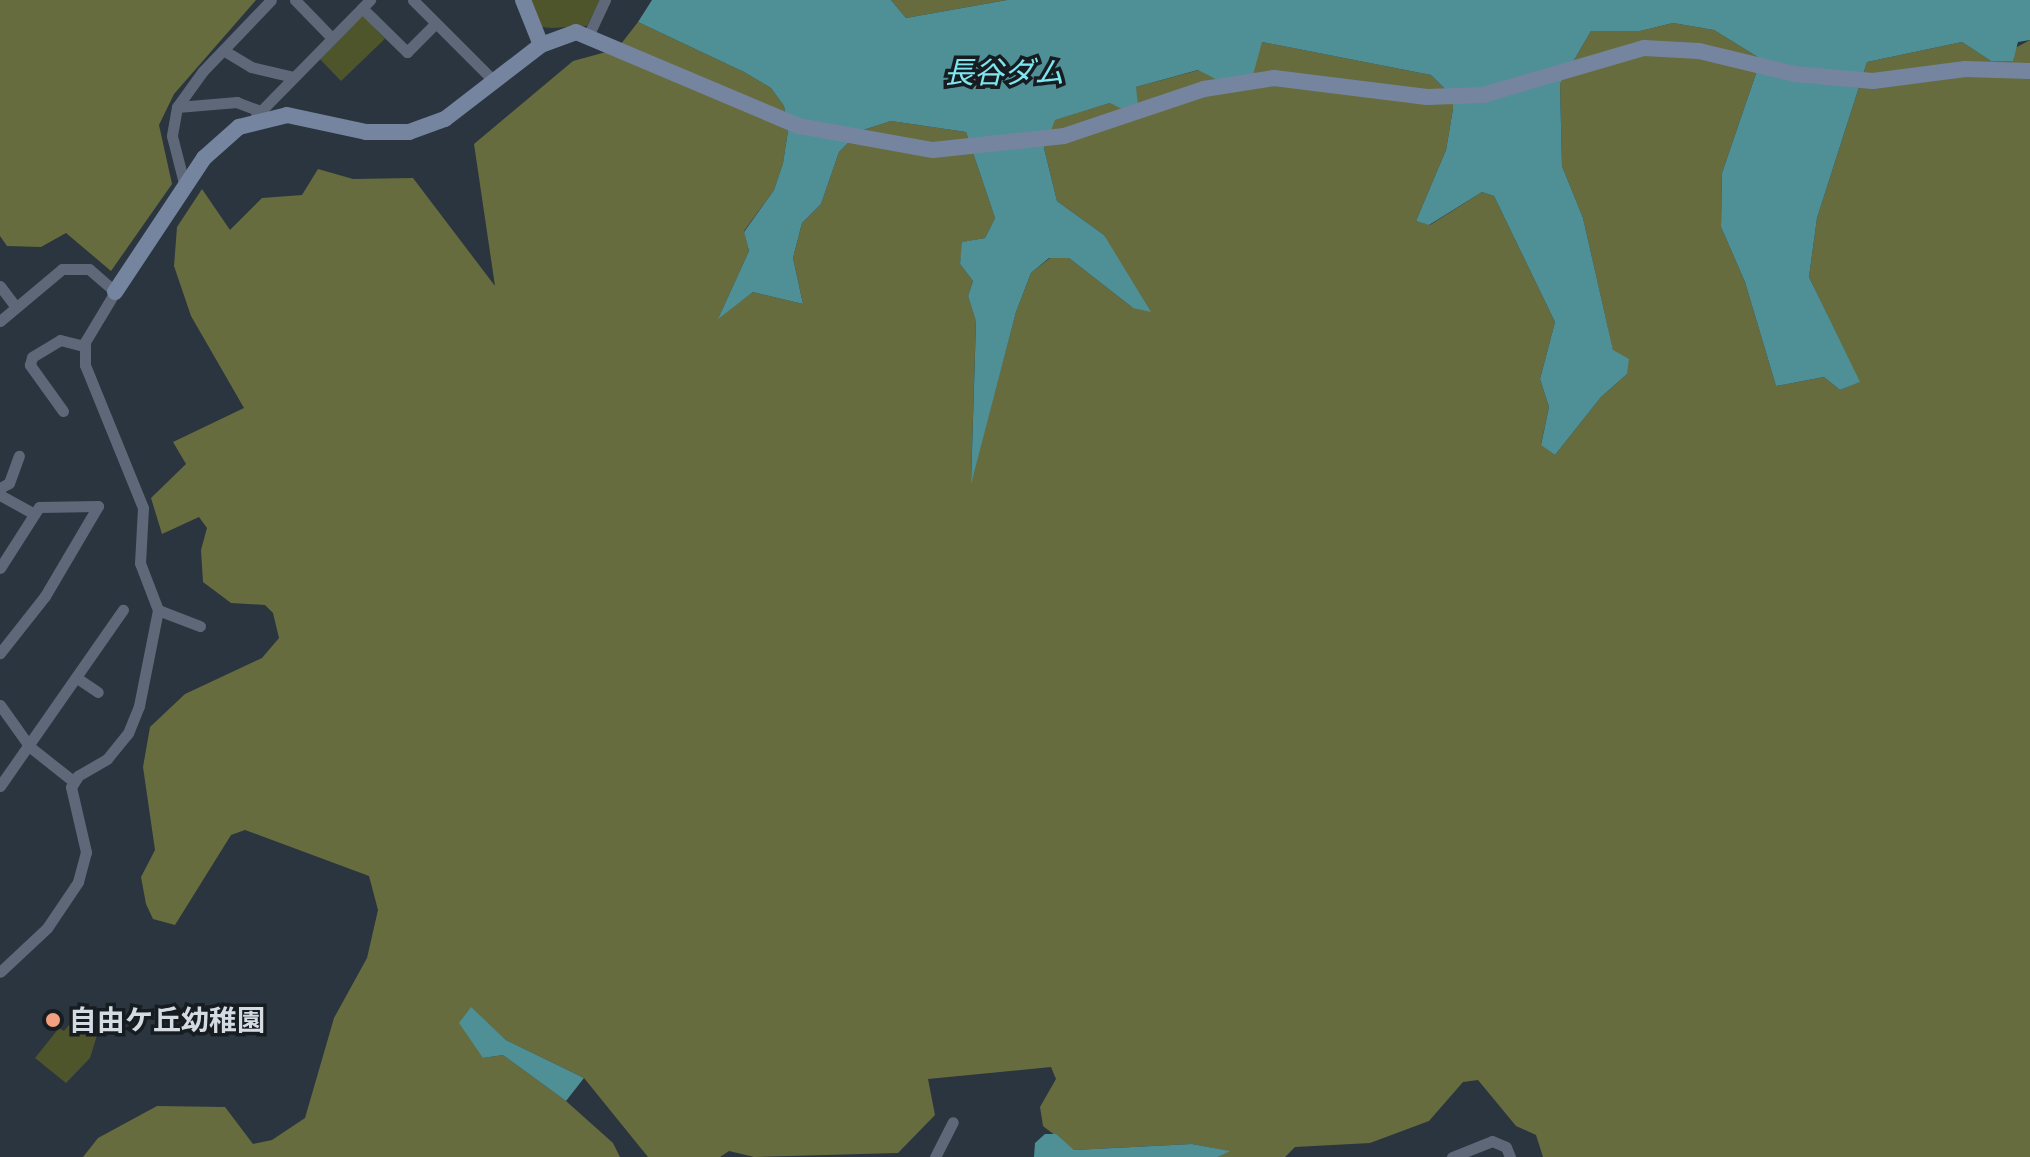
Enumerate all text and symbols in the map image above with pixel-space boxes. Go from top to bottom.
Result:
water label: 長谷ダム [944,54,1064,90]
place label: 自由ケ丘幼稚園 [69,1003,265,1037]
marker: 自由ケ丘幼稚園 [44,1011,62,1029]

